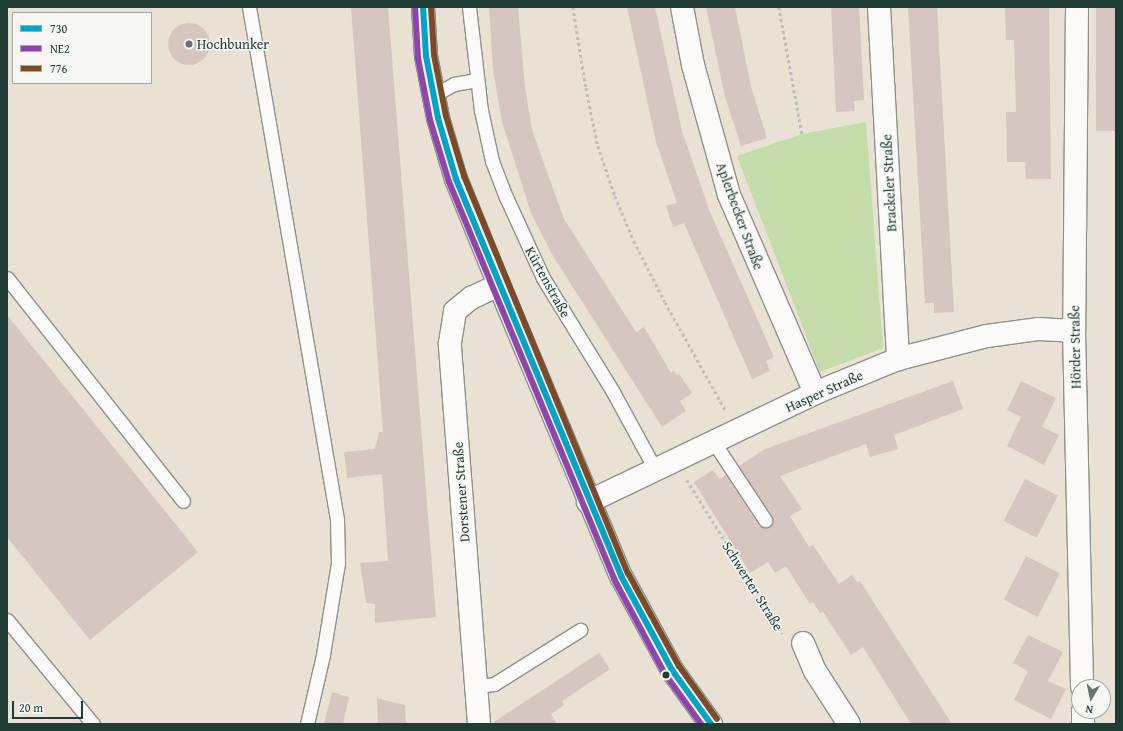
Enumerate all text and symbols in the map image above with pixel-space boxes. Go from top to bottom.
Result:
legend [12,12,152,84]
text: 730 [50,20,67,37]
place label: Hochbunker [197,36,269,52]
marker: Hochbunker [184,39,194,49]
text: NE2 [50,40,70,57]
text: 776 [50,60,67,77]
street label: Brackeler Straße [878,134,900,232]
street label: Aplerbecker Straße [713,160,767,272]
street label: Kürtenstraße [522,244,574,320]
street label: Hörder Straße [1066,305,1084,389]
street label: Hasper Straße [783,366,865,416]
street label: Dorstener Straße [449,441,473,543]
street label: Schwerter Straße [719,538,787,634]
unlabelled marker [661,670,671,680]
north arrow [1071,679,1111,719]
scale bar [14,693,85,719]
text: 20 m [19,699,43,716]
text: N [1084,701,1094,718]

